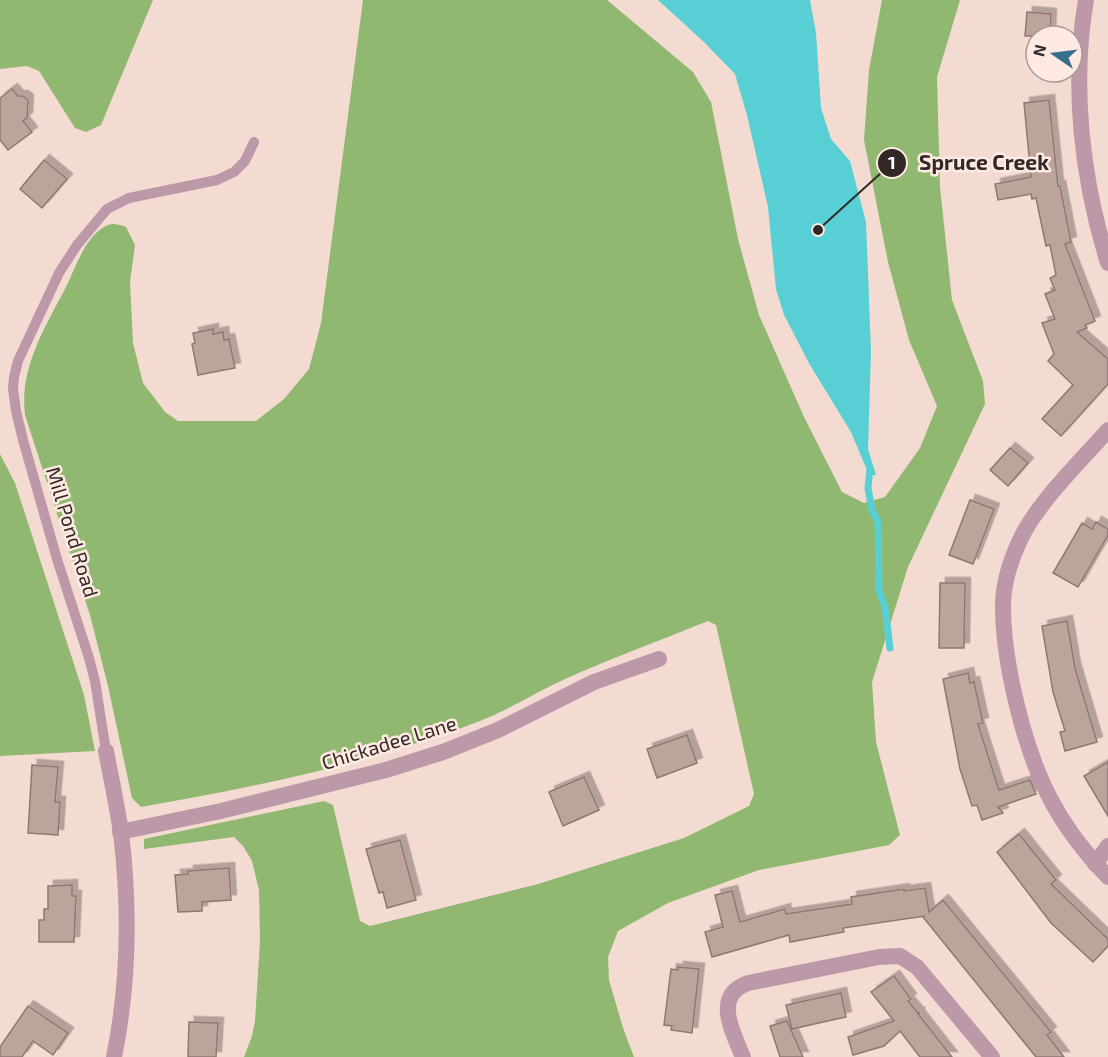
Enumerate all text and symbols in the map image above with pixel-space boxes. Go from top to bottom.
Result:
north arrow [1024,24,1084,84]
text: N [1028,42,1050,58]
callout: Spruce Creek [877,143,1061,182]
text: Spruce Creek [919,149,1049,174]
text: 1 [888,151,896,173]
street label: Mill Pond Road [42,464,104,600]
street label: Chickadee Lane [318,710,459,774]

